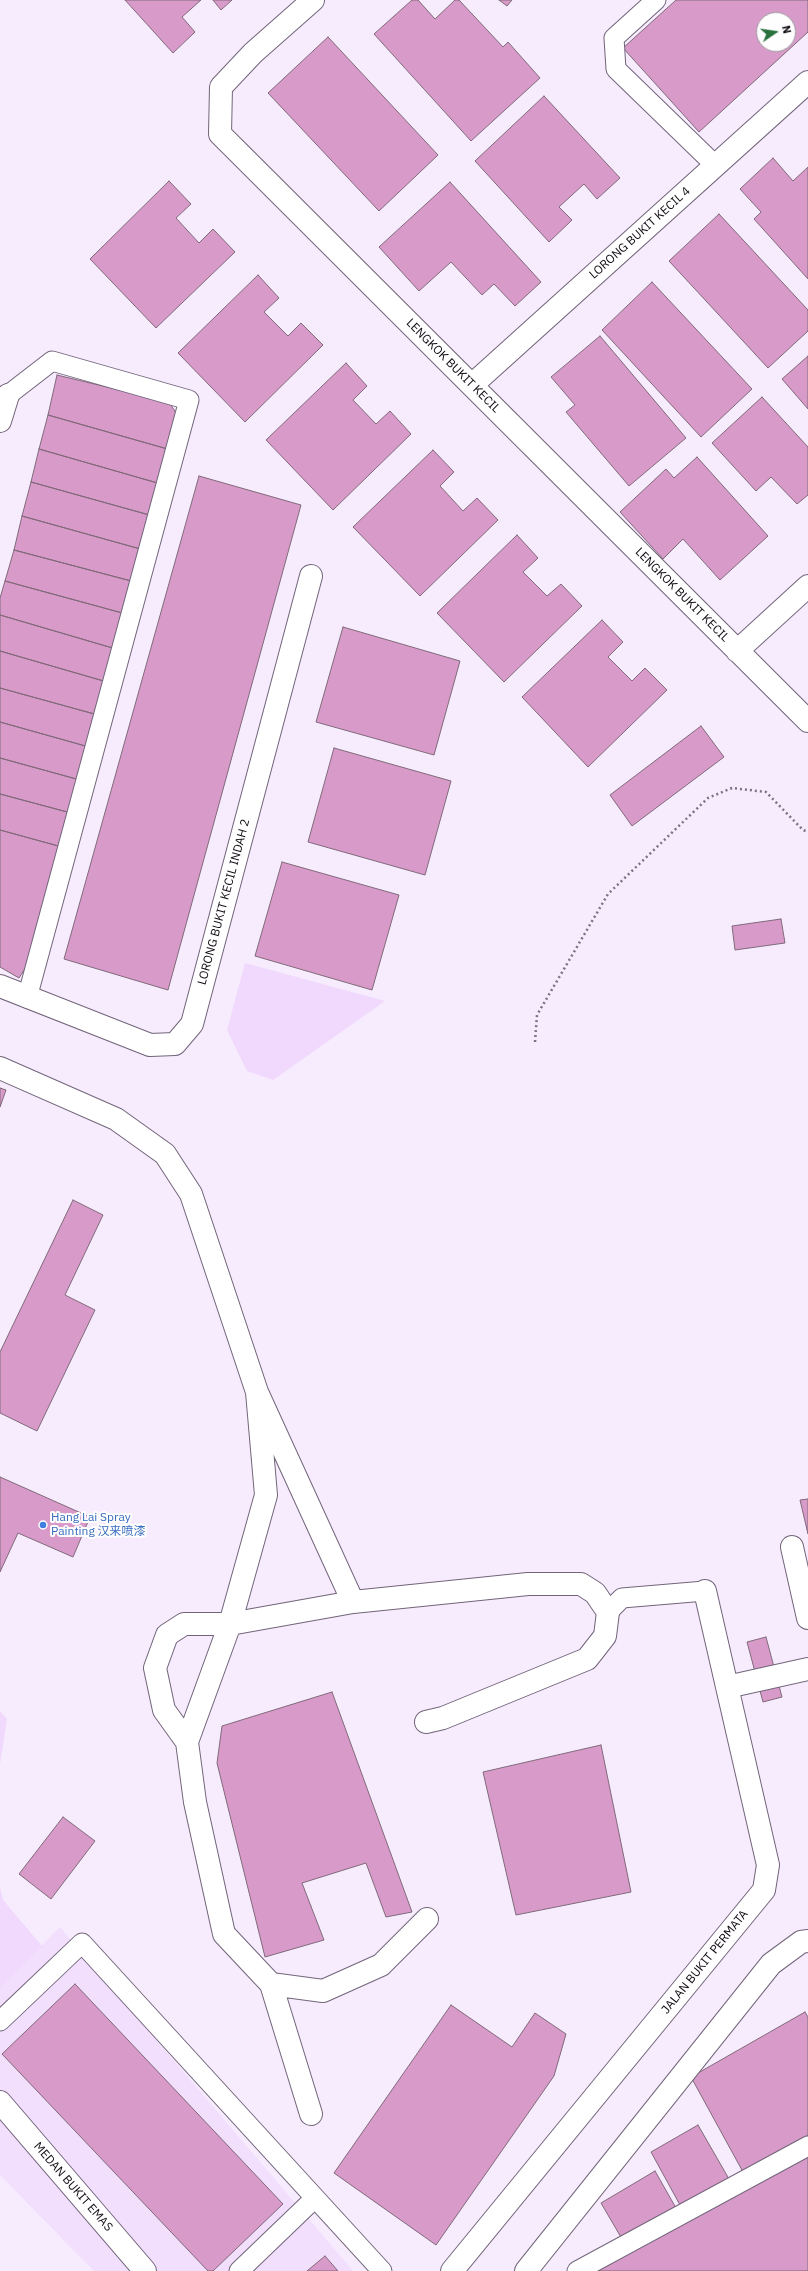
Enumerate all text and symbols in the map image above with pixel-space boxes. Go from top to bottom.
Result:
north arrow [756,12,796,52]
text: N [779,24,794,35]
street label: LORONG BUKIT KECIL 4 [587,184,693,282]
street label: LENGKOK BUKIT KECIL [403,316,503,416]
street label: LENGKOK BUKIT KECIL [632,545,732,645]
street label: LORONG BUKIT KECIL INDAH 2 [195,818,253,986]
place label: Hang Lai Spray Painting 汉来喷漆 [51,1511,146,1539]
marker: Hang Lai Spray Painting 汉来喷漆 [38,1520,48,1530]
street label: JALAN BUKIT PERMATA [659,1907,751,2017]
street label: MEDAN BUKIT EMAS [30,2140,116,2234]

